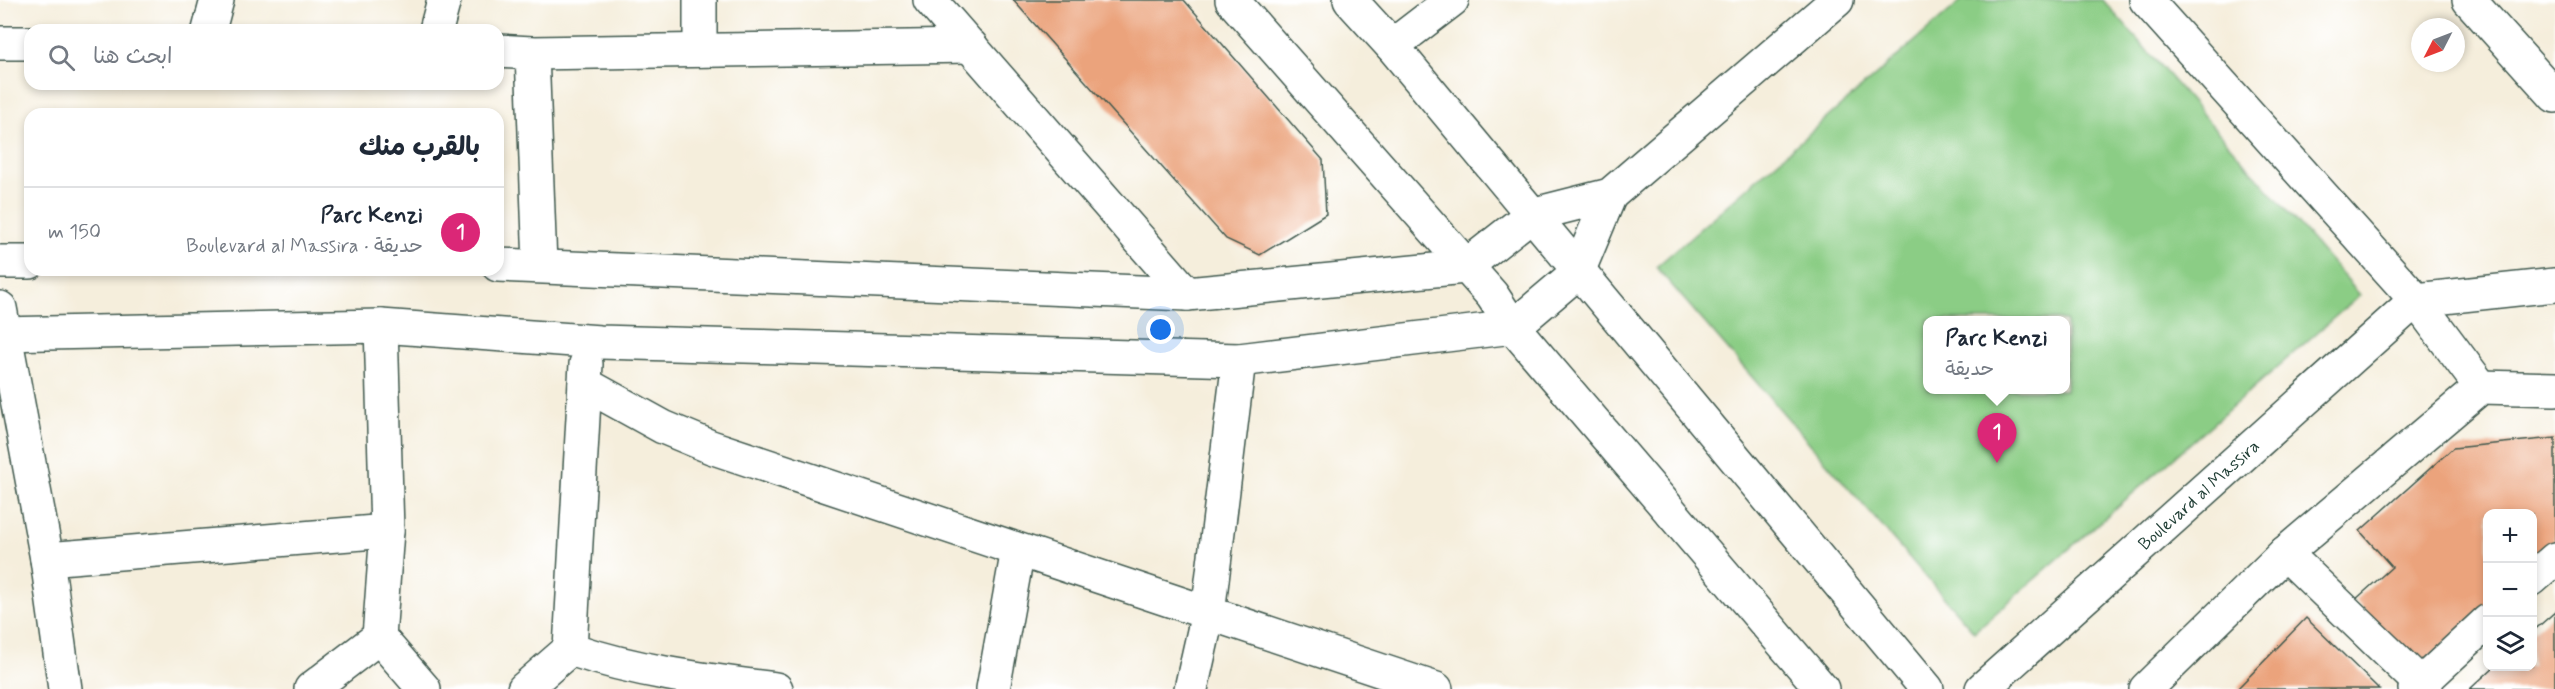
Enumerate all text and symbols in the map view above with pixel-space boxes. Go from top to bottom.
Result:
north arrow [2411,18,2465,72]
search box [24,24,504,90]
icon: search [45,41,78,74]
text: ابحث هنا [93,43,173,71]
text: بالقرب منك [359,131,480,165]
text: Parc Kenzi [321,202,423,230]
text: 150 m [48,219,101,246]
text: 1 [456,219,465,246]
text: حديقة · Boulevard al Massira [186,233,423,260]
your location [1146,315,1175,344]
popup [1923,316,2070,394]
text: Parc Kenzi [1945,325,2048,353]
text: حديقة [1945,356,1994,383]
pin: 1 [1978,414,2016,463]
street label: Boulevard al Massira [2133,435,2265,556]
map controls [2483,509,2537,671]
button: + [2483,509,2537,563]
button: − [2483,563,2537,617]
button: layers [2483,617,2537,671]

